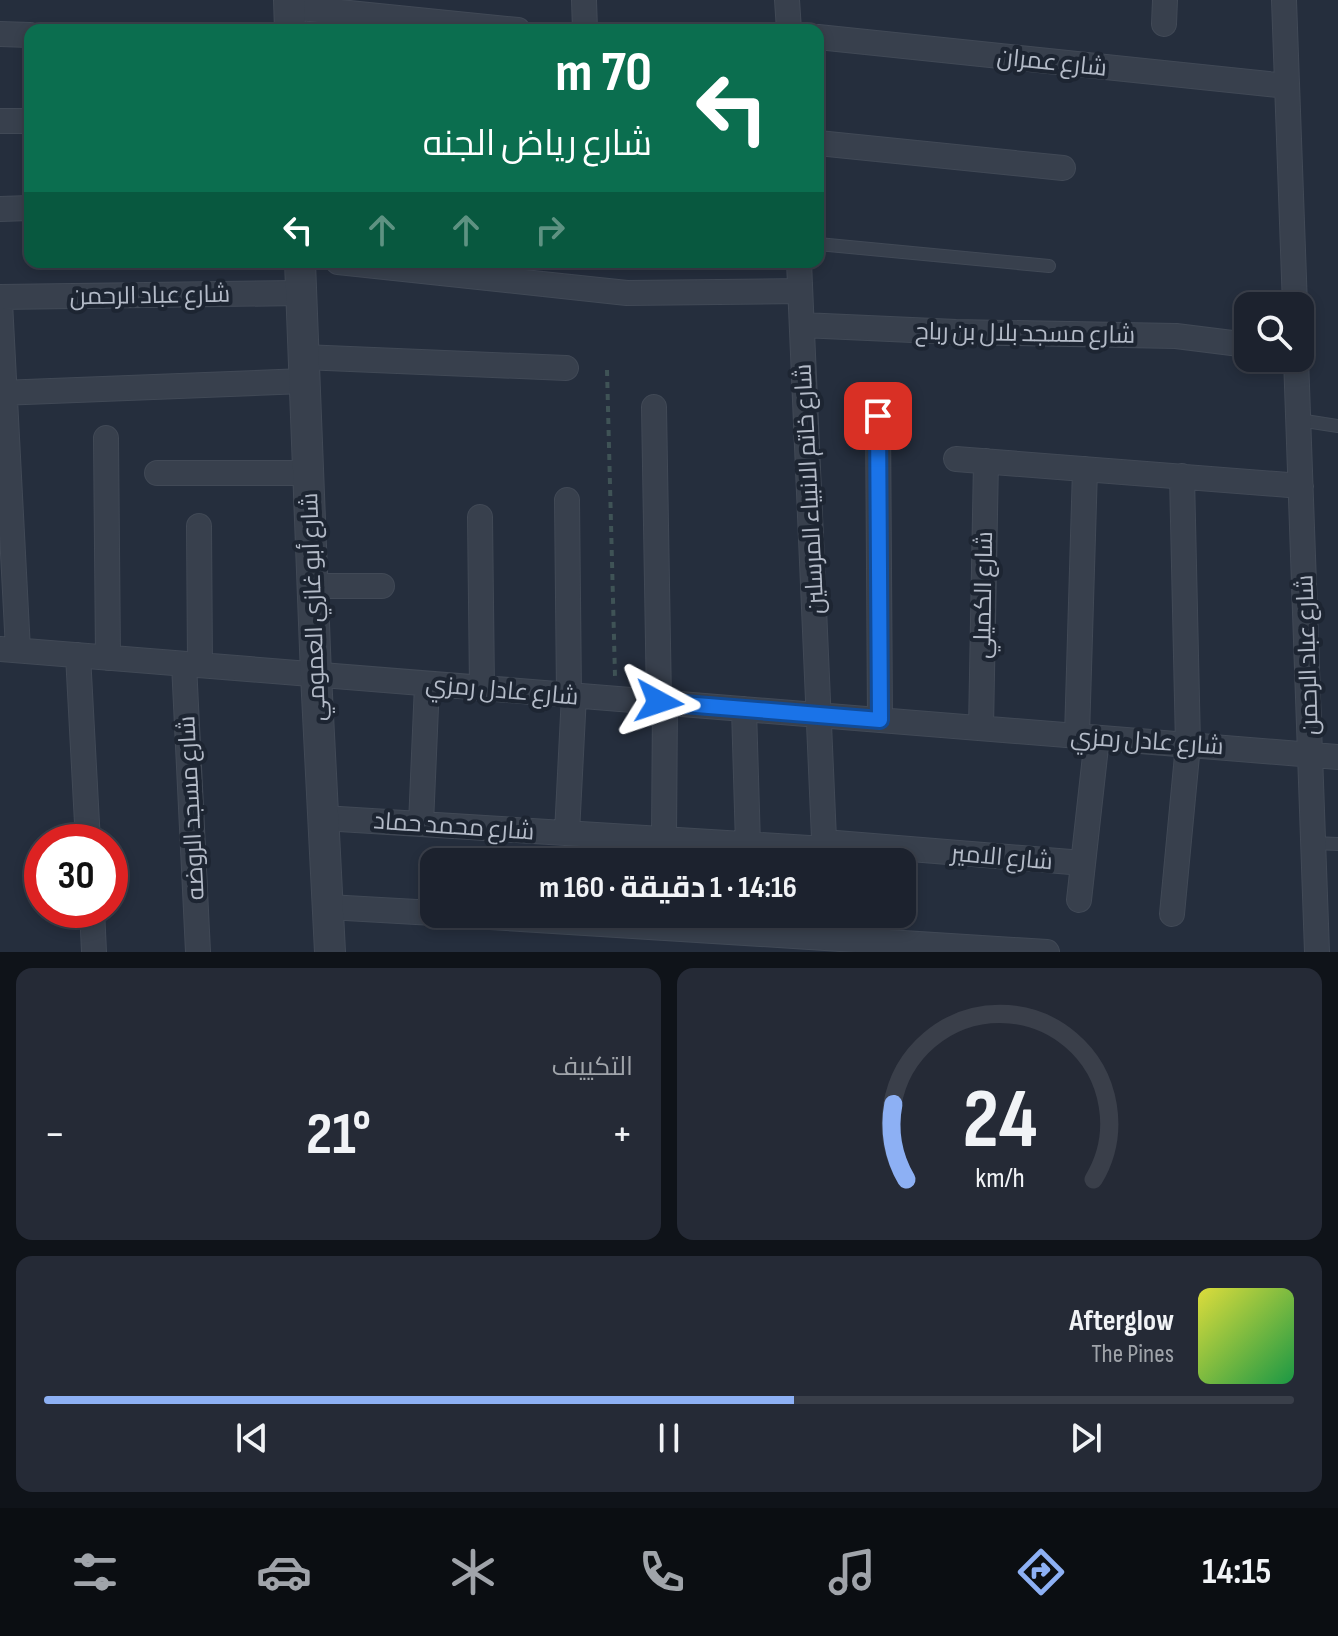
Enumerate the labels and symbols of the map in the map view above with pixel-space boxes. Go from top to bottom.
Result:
street label: شارع عمران [995,42,1108,84]
street label: شارع عباد الرحمن [69,280,231,312]
street label: شارع مسجد بلال بن رباح [914,317,1135,351]
street label: شارع خاتم الانبياء المرسلين [788,363,832,615]
pin [844,382,912,450]
street label: شارع أبو غازي العمومي [293,492,336,722]
street label: شارع الكميلي [968,531,1003,659]
street label: شارع عباد الرحمن [1290,574,1326,736]
position arrow [617,660,701,744]
street label: شارع عادل رمزي [424,669,580,715]
street label: شارع مسجد الروضه [172,715,212,901]
street label: شارع عادل رمزي [1069,722,1225,764]
street label: شارع محمد حماد [372,806,535,848]
speed limit sign: 30 [24,824,128,928]
street label: شارع الامير [948,838,1054,877]

